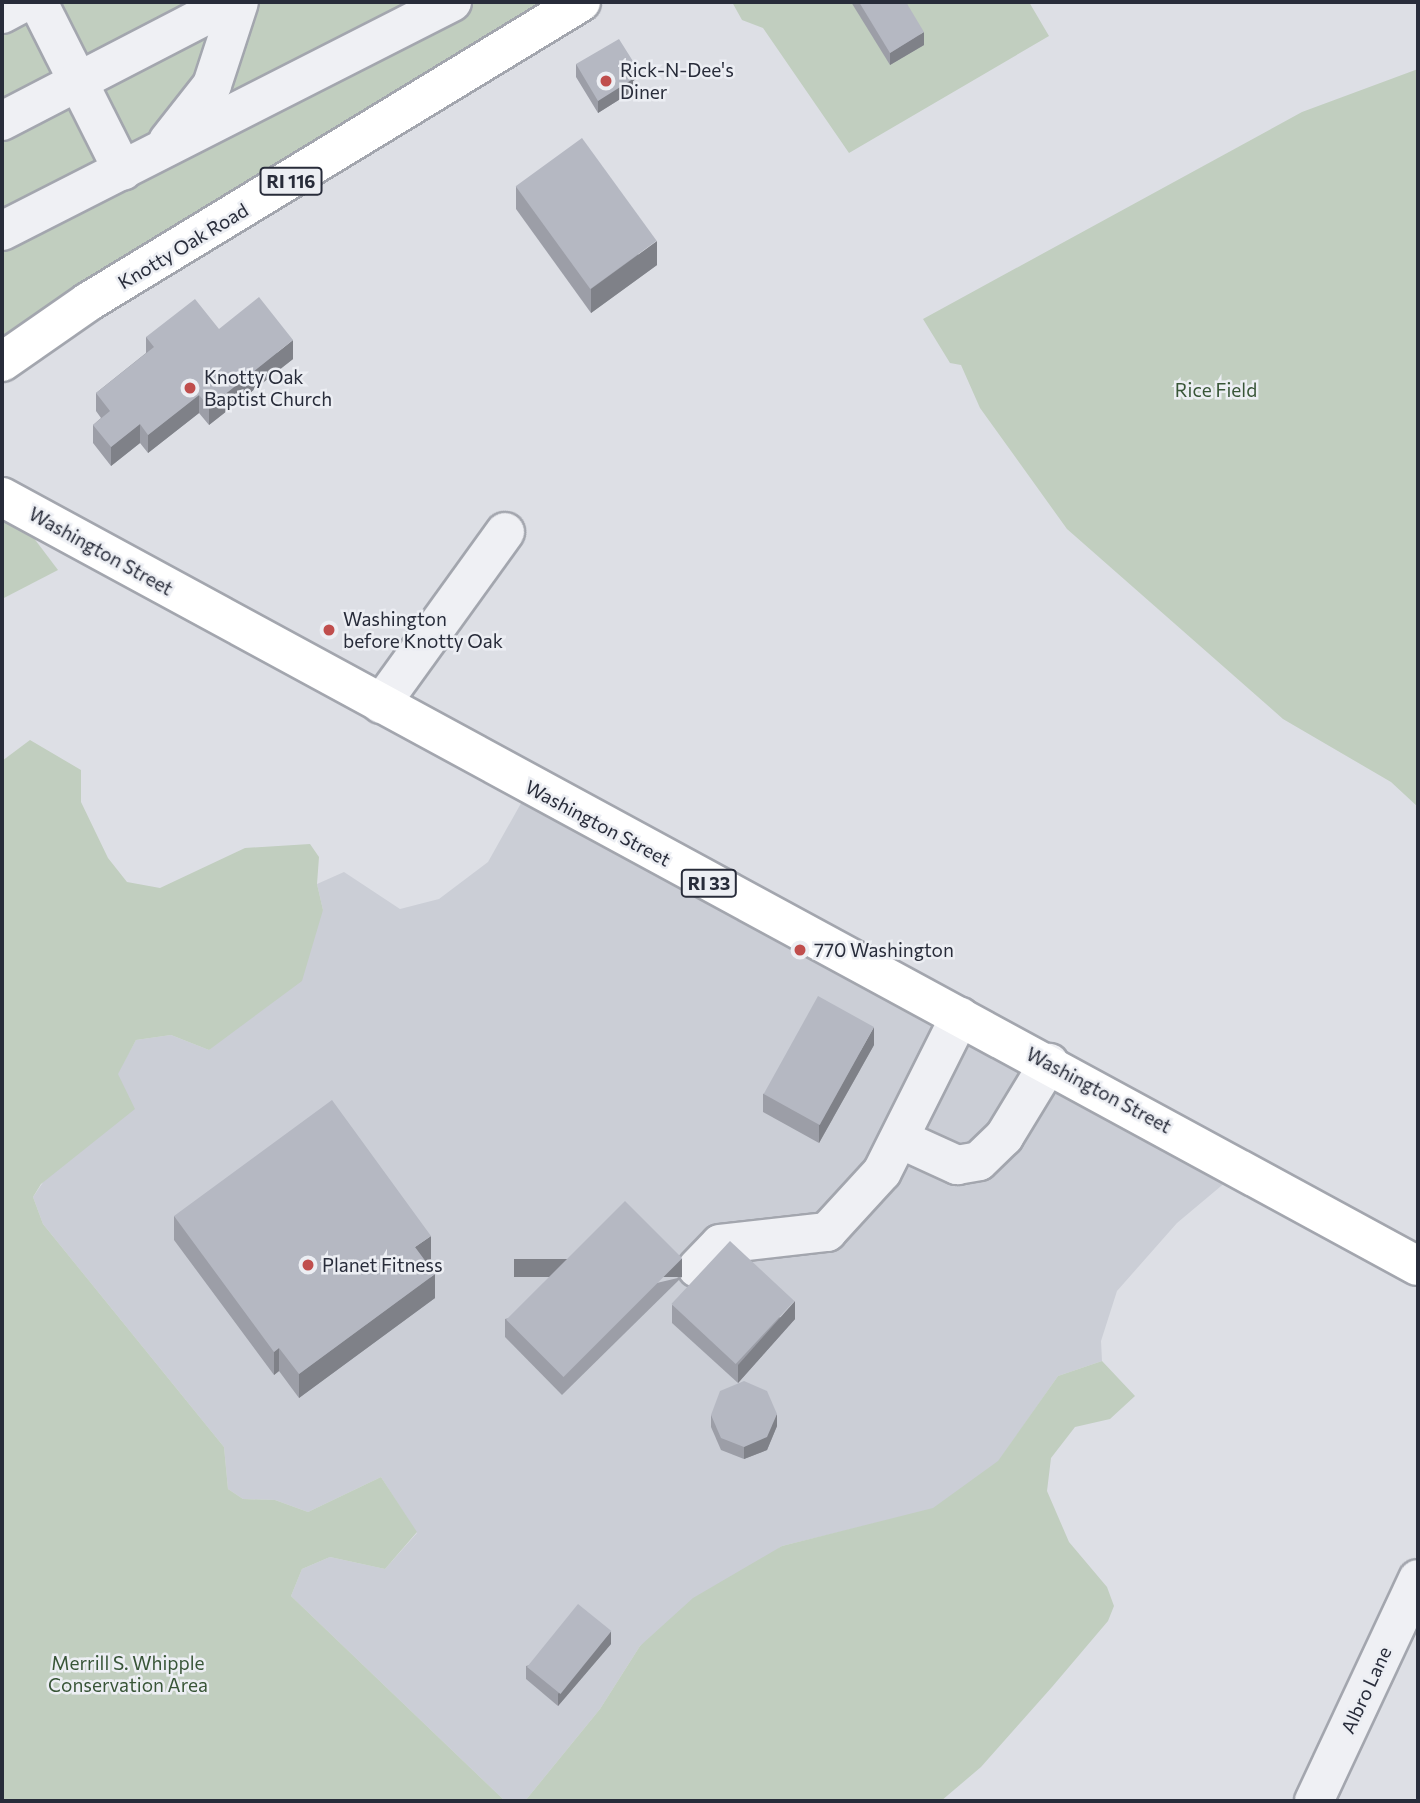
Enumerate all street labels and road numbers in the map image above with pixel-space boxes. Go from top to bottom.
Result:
road number: RI 116 [260,166,322,196]
street label: Knotty Oak Road [114,198,252,294]
street label: Washington Street [25,502,177,600]
street label: Washington Street [522,775,674,871]
road number: RI 33 [679,868,739,898]
street label: Washington Street [1023,1042,1175,1138]
street label: Albro Lane [1336,1643,1396,1737]

